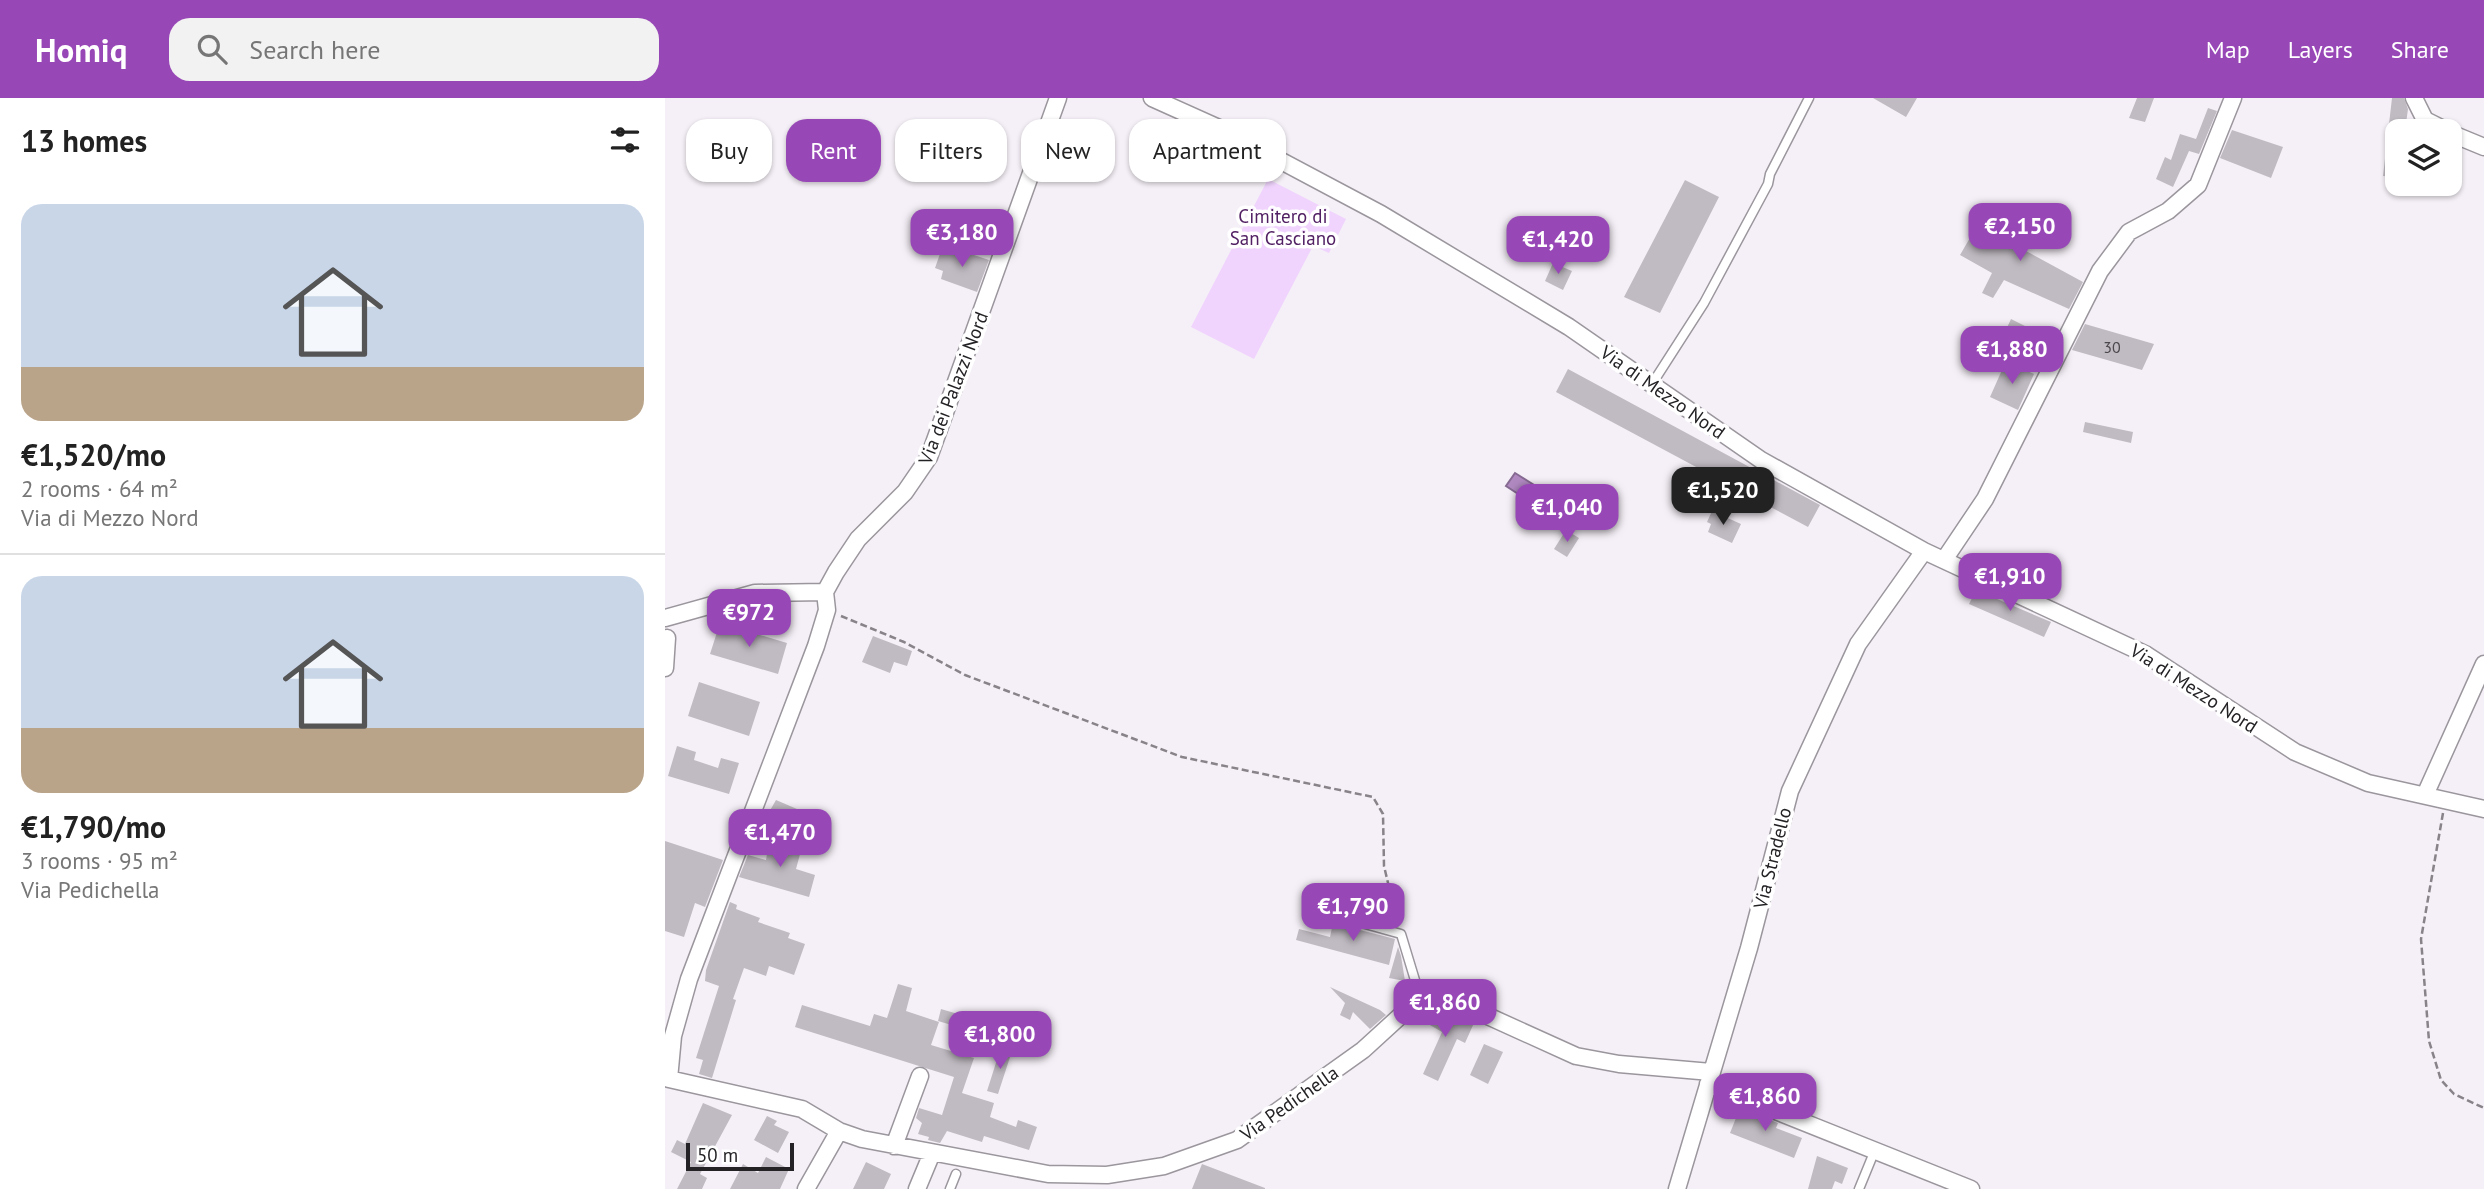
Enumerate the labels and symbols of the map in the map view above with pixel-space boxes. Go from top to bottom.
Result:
park label: Cimitero di San Casciano [1230,204,1336,250]
pin: €2,150 [1963,204,2077,263]
pin: €3,180 [905,209,1019,269]
pin: €1,420 [1501,216,1615,276]
street label: Via dei Palazzi Nord [912,308,993,469]
pin: €1,880 [1955,327,2069,386]
house number: 30 [2103,337,2121,357]
street label: Via di Mezzo Nord [1595,339,1730,444]
pin: €1,520 [1666,468,1780,527]
pin: €1,040 [1510,484,1624,544]
pin: €1,910 [1953,554,2067,613]
pin: €972 [708,589,790,649]
street label: Via di Mezzo Nord [2125,637,2262,738]
street label: Via Stradello [1748,805,1796,912]
pin: €1,470 [723,810,837,869]
pin: €1,790 [1296,884,1410,943]
pin: €1,860 [1388,979,1502,1039]
pin: €1,800 [943,1012,1057,1071]
street label: Via Pedichella [1234,1060,1343,1146]
pin: €1,860 [1708,1074,1822,1133]
scale bar [686,1140,795,1172]

